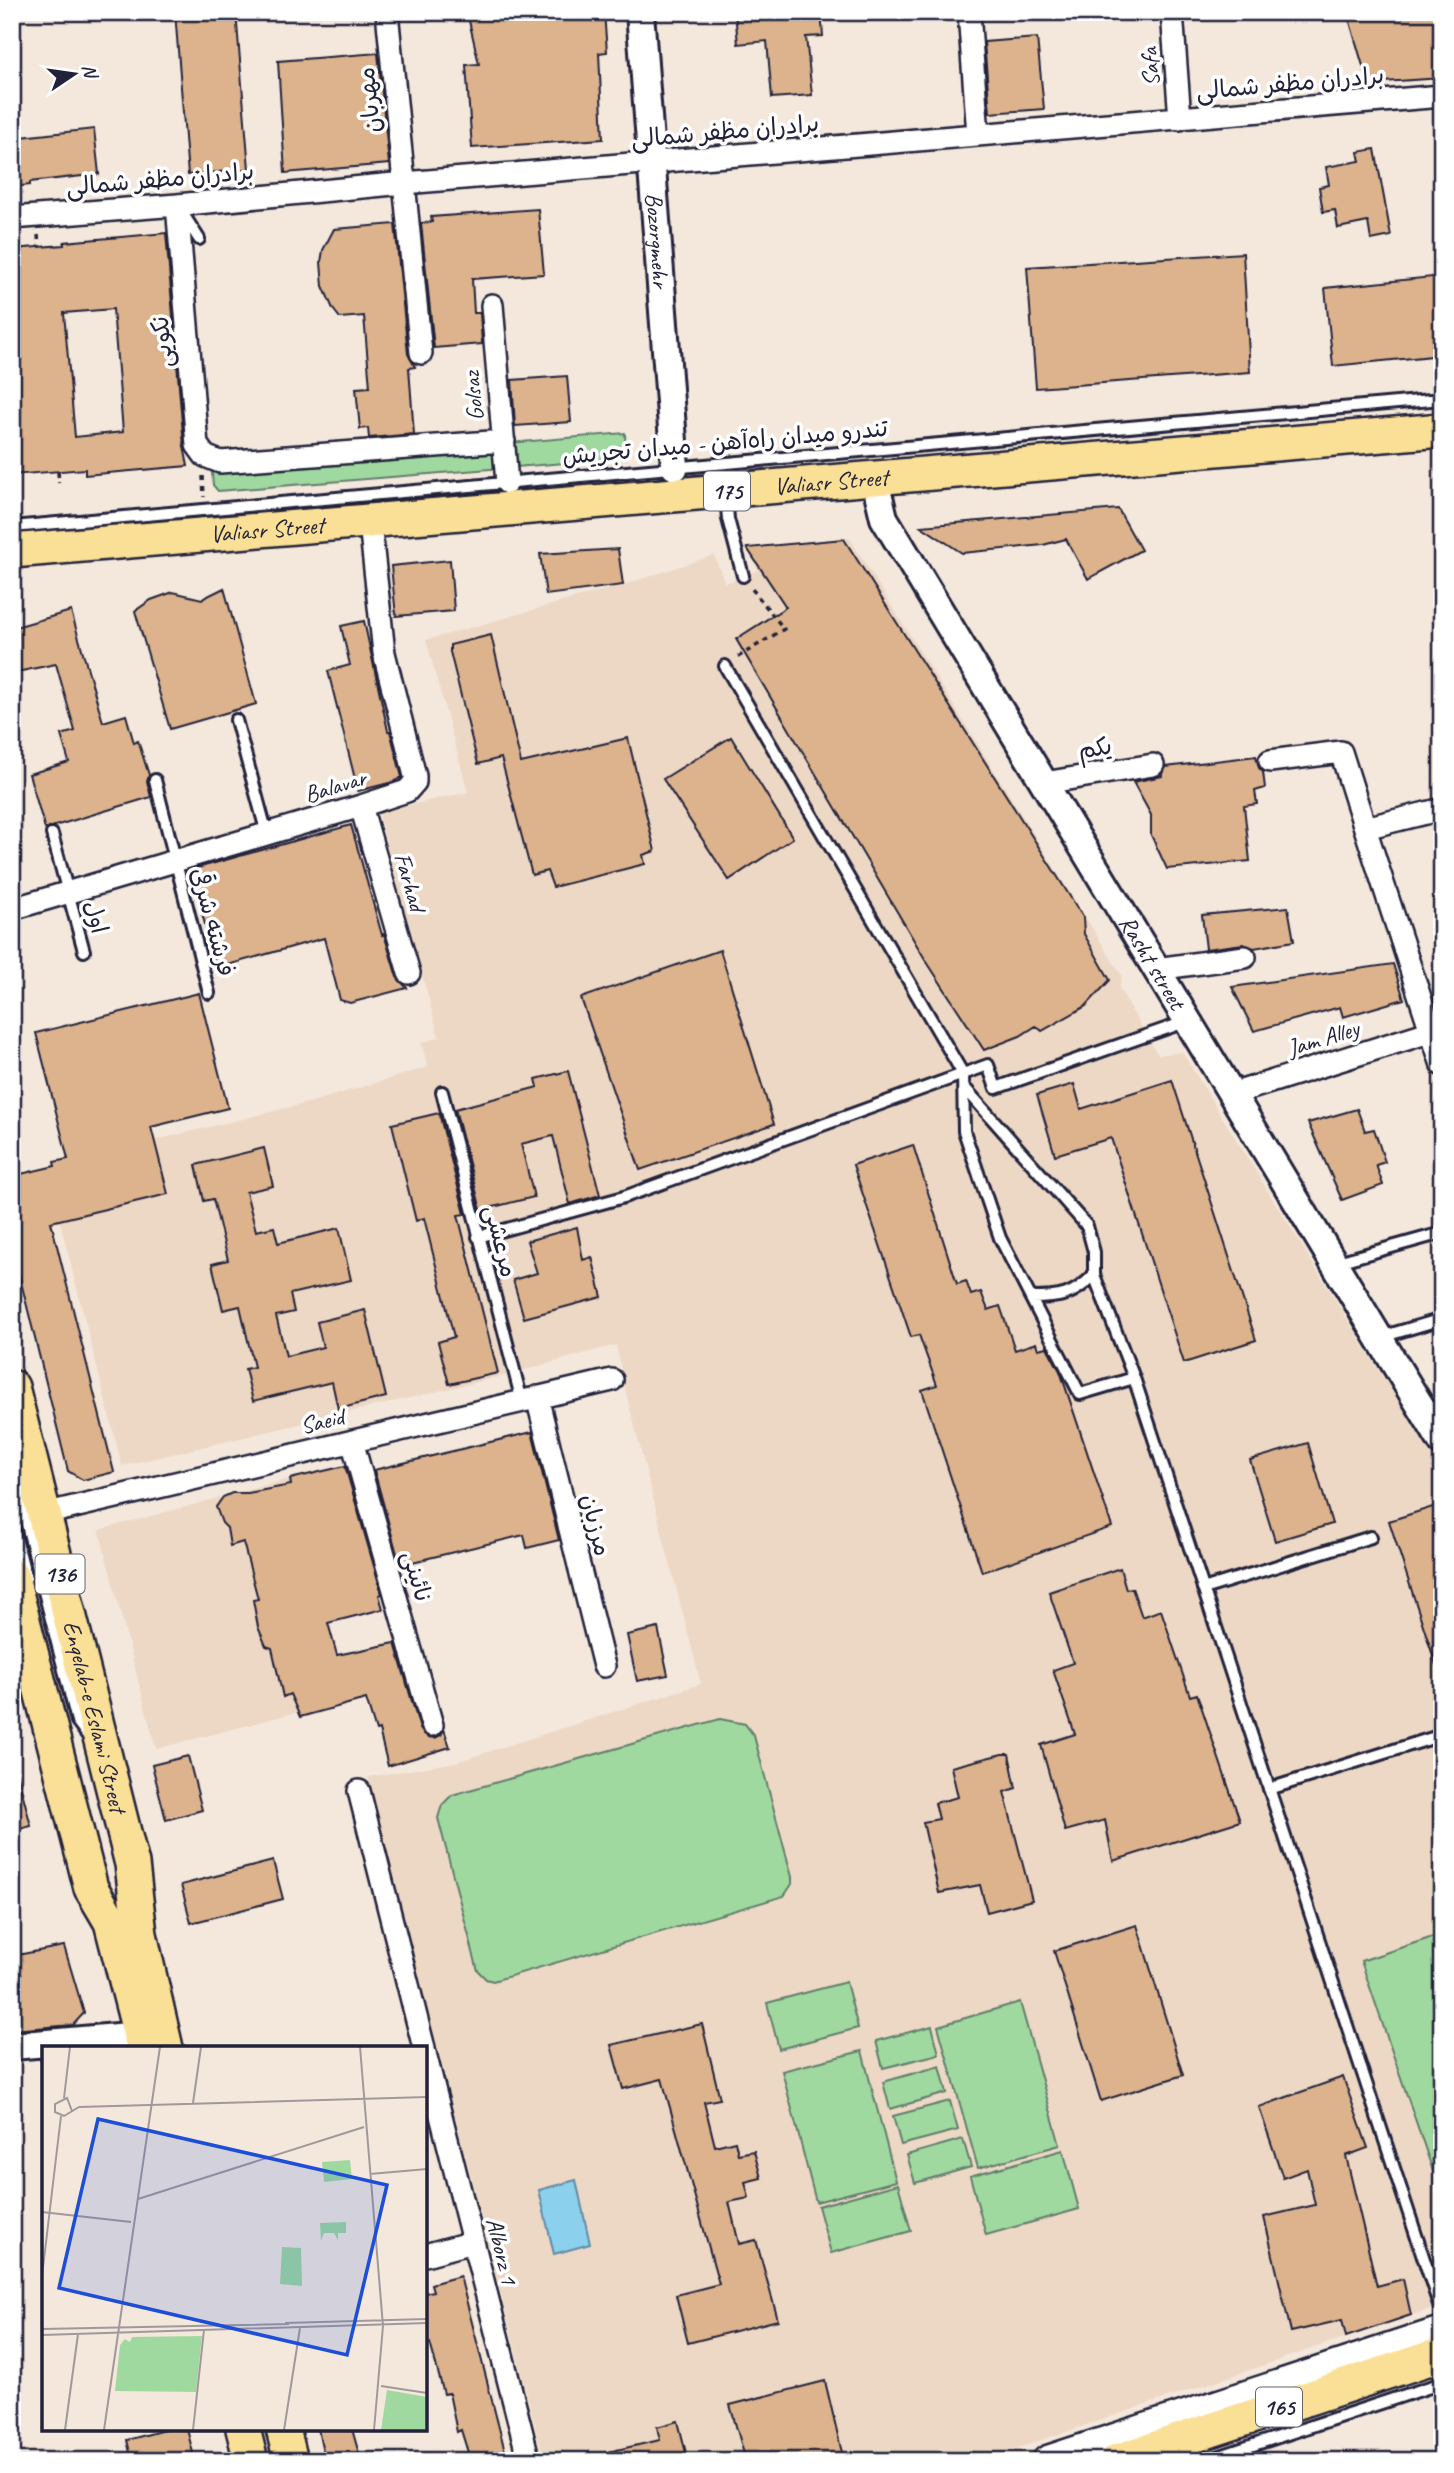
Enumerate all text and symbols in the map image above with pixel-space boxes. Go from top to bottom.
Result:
north arrow [38,38,108,108]
street label: Safa [1134,45,1166,87]
street label: برادران مظفر شمالی [1195,60,1385,106]
text: N [77,62,103,82]
street label: مهربان [351,66,387,134]
street label: برادران مظفر شمالی [630,108,820,154]
street label: برادران مظفر شمالی [65,156,255,202]
street label: Bozorgmehr [639,192,676,291]
street label: نکویی [145,315,179,369]
street label: Golsaz [456,369,490,422]
street label: تندرو میدان راه‌آهن - میدان تجریش [561,413,890,471]
street label: Valiasr Street [773,462,892,501]
road number: 175 [704,471,750,510]
street label: Valiasr Street [209,509,328,549]
street label: یکم [1076,731,1115,768]
street label: Balavar [300,762,372,810]
street label: Farhad [387,849,434,918]
street label: فرشته شرقی [184,864,242,980]
street label: اول [77,897,115,937]
street label: Rasht street [1112,910,1193,1016]
street label: Jam Alley [1283,1012,1364,1063]
street label: مرعشی [478,1202,524,1280]
street label: Saeid [297,1401,350,1441]
street label: مرزبان [574,1491,618,1559]
street label: نائینی [395,1547,439,1605]
road number: 136 [36,1554,84,1594]
street label: Enqelab-e Eslami Street [56,1618,134,1819]
inset map [42,2046,427,2431]
street label: Alborz 1 [479,2214,525,2289]
road number: 165 [1256,2388,1302,2426]

